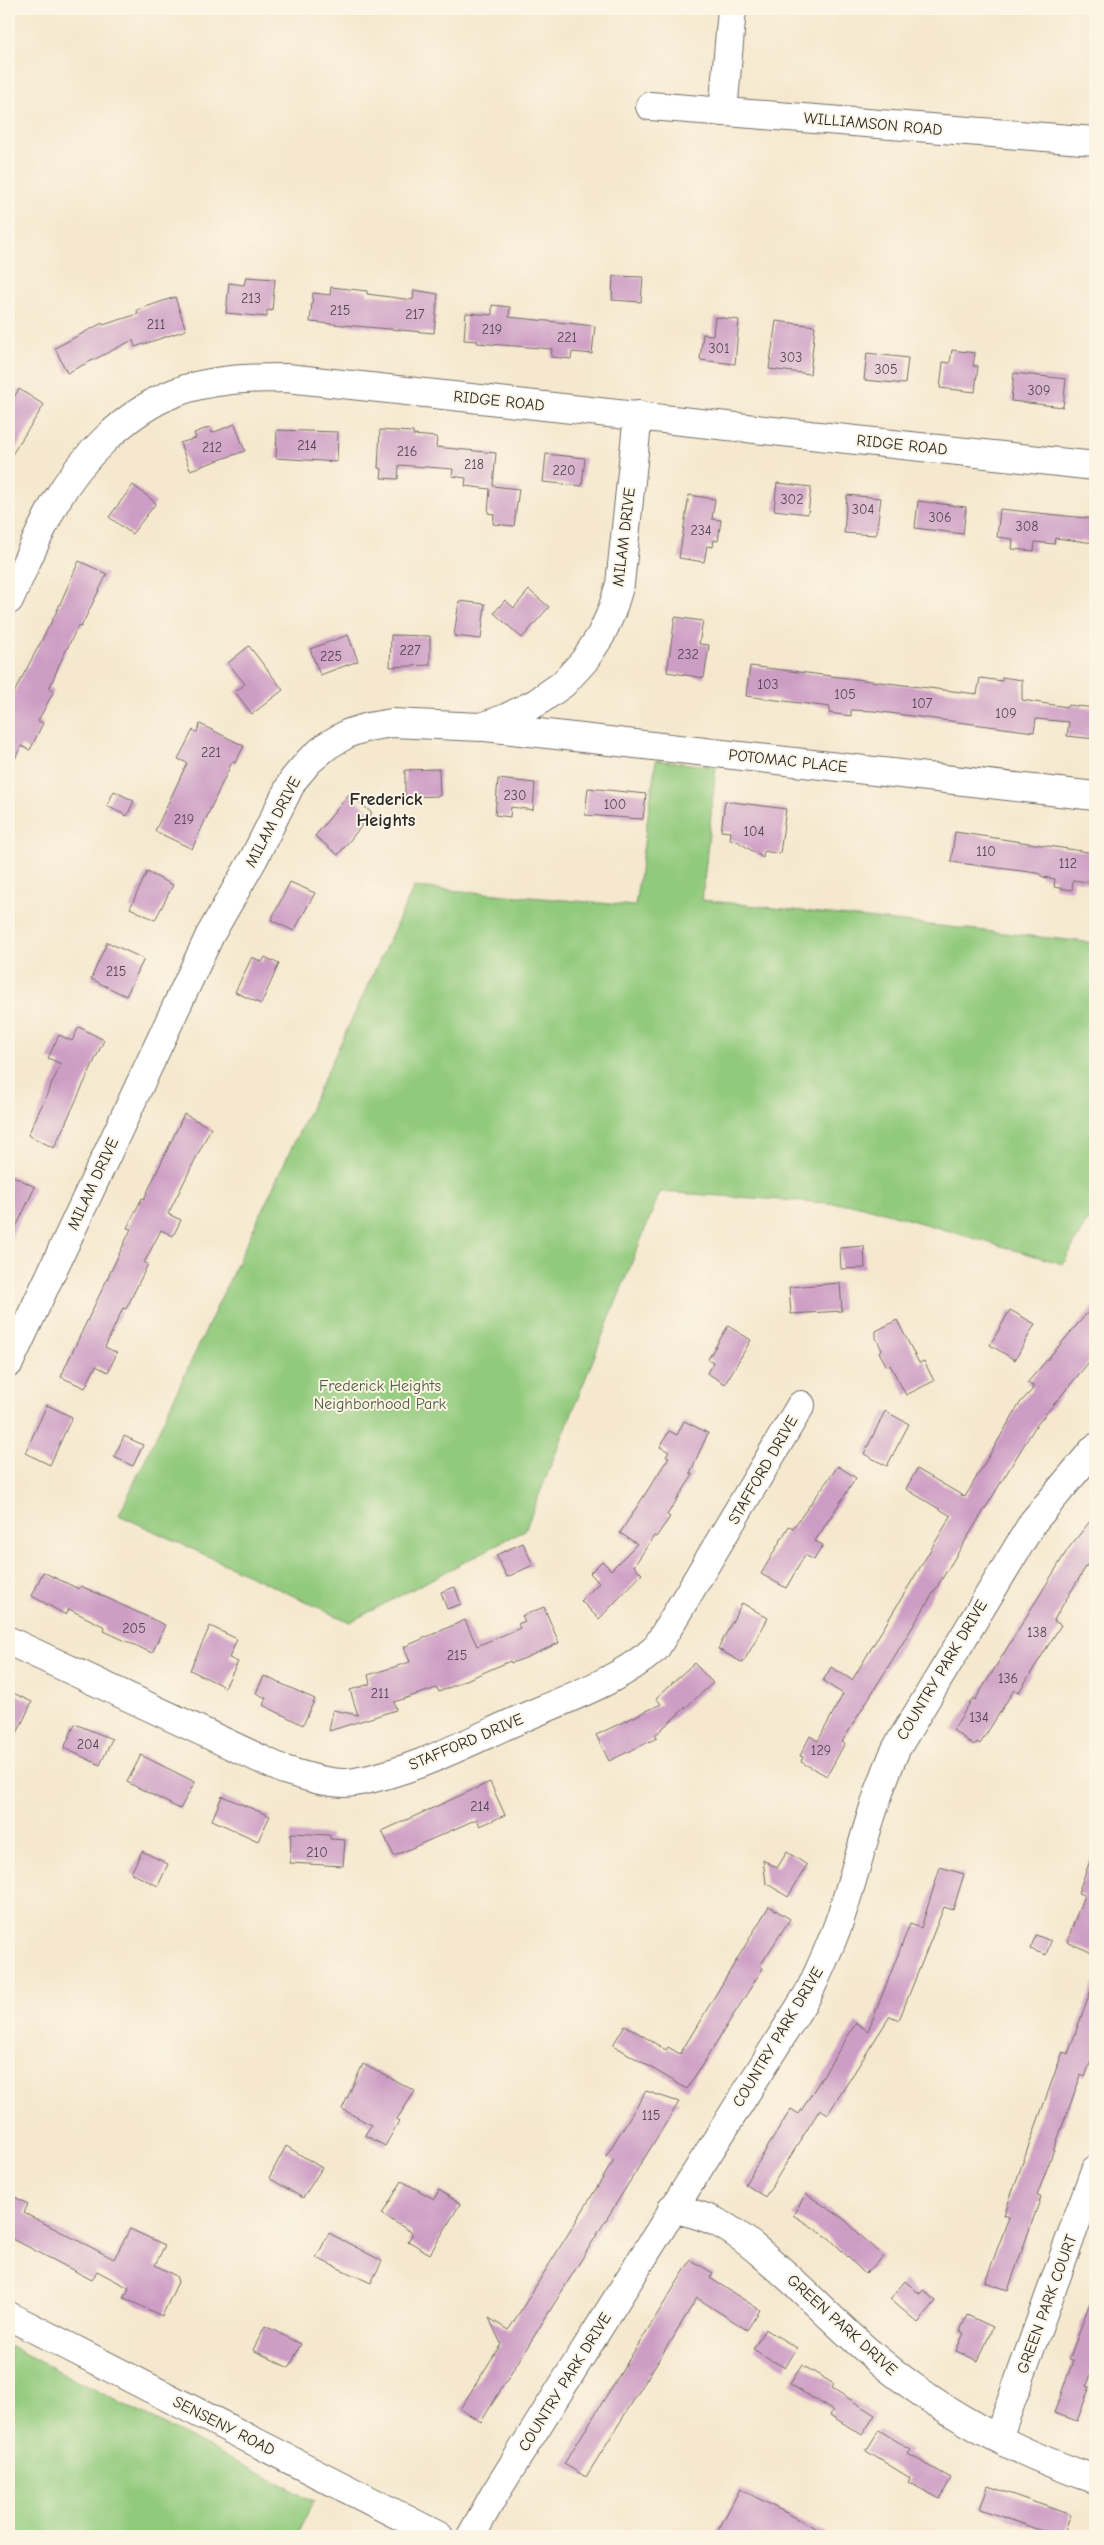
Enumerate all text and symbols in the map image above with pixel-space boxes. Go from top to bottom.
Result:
street label: WILLIAMSON ROAD [803,109,943,139]
house number: 213 [241,290,261,307]
house number: 215 [330,302,350,319]
house number: 217 [405,306,425,323]
house number: 211 [147,316,165,333]
house number: 219 [482,321,502,338]
house number: 221 [557,329,577,346]
house number: 301 [708,340,730,357]
house number: 303 [780,349,802,366]
house number: 305 [874,361,898,378]
house number: 309 [1027,382,1051,399]
street label: RIDGE ROAD [453,387,545,415]
street label: RIDGE ROAD [856,431,948,459]
house number: 214 [297,437,317,454]
house number: 212 [202,439,222,456]
house number: 216 [397,443,417,460]
house number: 218 [464,456,484,473]
house number: 220 [552,462,576,479]
street label: MILAM DRIVE [609,486,639,588]
house number: 302 [781,491,803,508]
house number: 304 [852,501,874,518]
house number: 306 [928,509,952,526]
house number: 308 [1016,518,1038,535]
house number: 234 [690,522,712,539]
house number: 227 [399,642,421,659]
house number: 232 [677,646,699,663]
house number: 225 [320,648,342,665]
house number: 103 [757,676,779,693]
house number: 105 [834,686,856,703]
house number: 107 [912,695,933,712]
house number: 109 [995,705,1017,722]
house number: 221 [201,744,221,761]
street label: POTOMAC PLACE [728,746,849,776]
street label: MILAM DRIVE [242,773,305,870]
house number: 230 [504,787,526,804]
district label: Frederick Heights [349,789,423,831]
house number: 100 [604,796,626,813]
house number: 219 [174,811,194,828]
house number: 104 [744,823,765,840]
house number: 110 [976,843,996,860]
house number: 112 [1059,855,1077,872]
house number: 215 [106,963,126,980]
street label: MILAM DRIVE [64,1135,122,1233]
park label: Frederick Heights Neighborhood Park [314,1377,447,1413]
street label: STAFFORD DRIVE [725,1412,802,1528]
street label: COUNTRY PARK DRIVE [893,1596,991,1743]
house number: 205 [122,1620,146,1637]
house number: 138 [1027,1624,1047,1641]
house number: 215 [447,1647,467,1664]
house number: 136 [998,1670,1018,1687]
house number: 211 [371,1685,389,1702]
house number: 134 [969,1709,989,1726]
street label: STAFFORD DRIVE [406,1710,526,1774]
house number: 204 [77,1736,100,1753]
house number: 129 [811,1742,831,1759]
house number: 214 [470,1798,490,1815]
house number: 210 [306,1844,328,1861]
street label: COUNTRY PARK DRIVE [729,1963,827,2110]
house number: 115 [642,2107,660,2124]
street label: GREEN PARK COURT [1013,2231,1081,2376]
street label: GREEN PARK DRIVE [783,2271,901,2379]
street label: COUNTRY PARK DRIVE [515,2309,615,2455]
street label: SENSENY ROAD [170,2393,278,2459]

